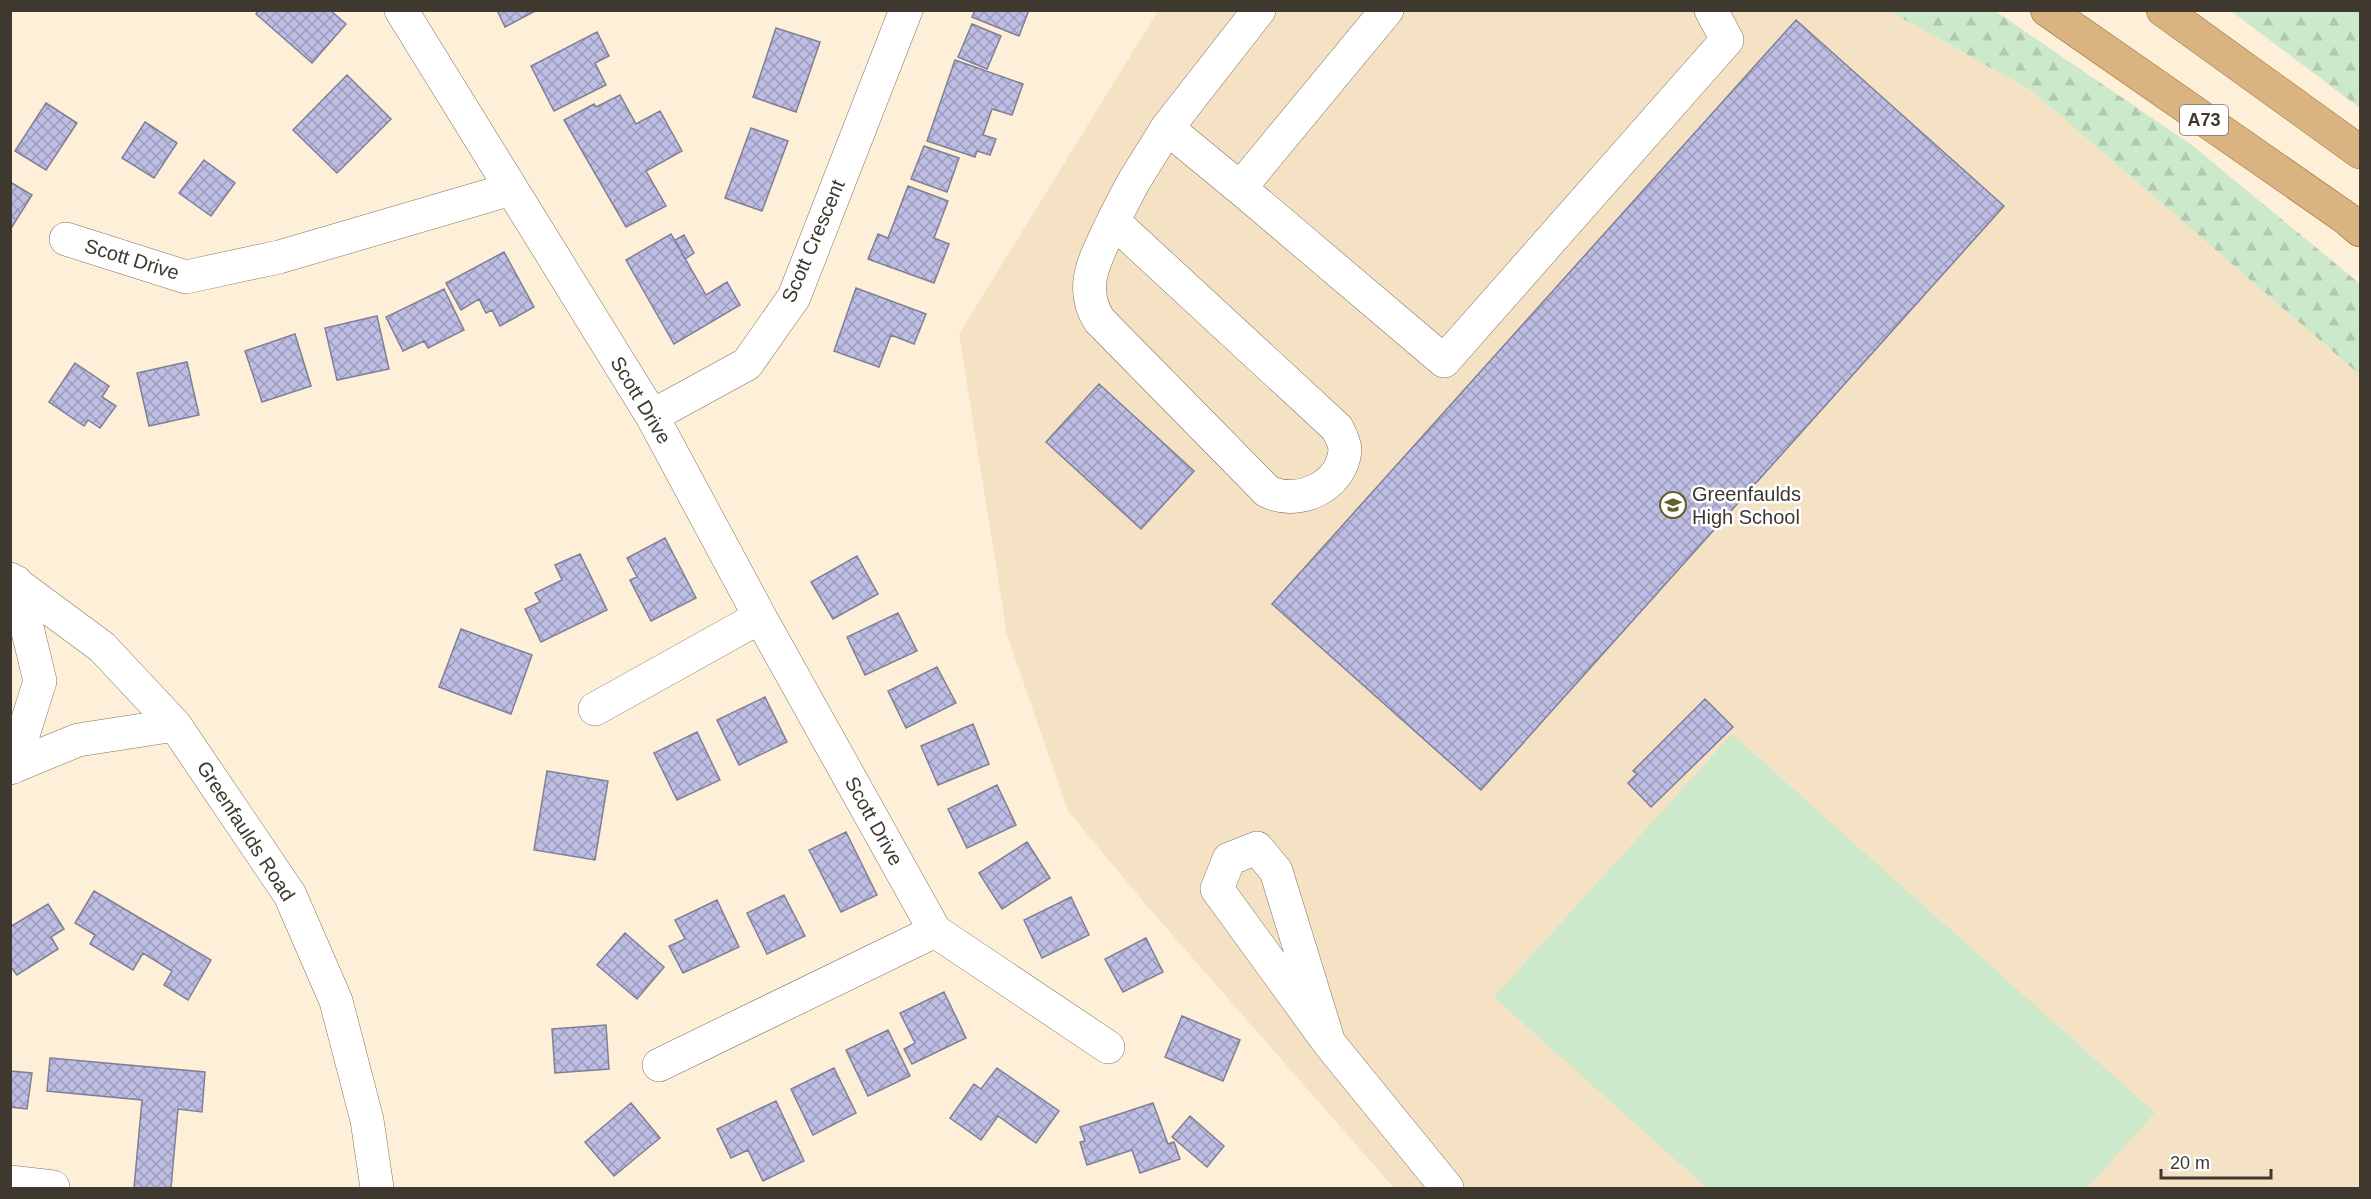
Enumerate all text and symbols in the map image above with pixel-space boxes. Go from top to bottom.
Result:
road number: A73 [2180,105,2228,135]
street label: Scott Crescent [777,176,849,306]
street label: Scott Drive [82,234,182,284]
street label: Scott Drive [606,352,676,448]
place label: Greenfaulds High School [1692,483,1801,528]
school or university icon: Greenfaulds High School [1658,490,1688,520]
street label: Greenfaulds Road [193,757,299,905]
street label: Scott Drive [841,773,907,869]
scale bar [2161,1142,2270,1180]
text: 20 m [2170,1153,2210,1173]

